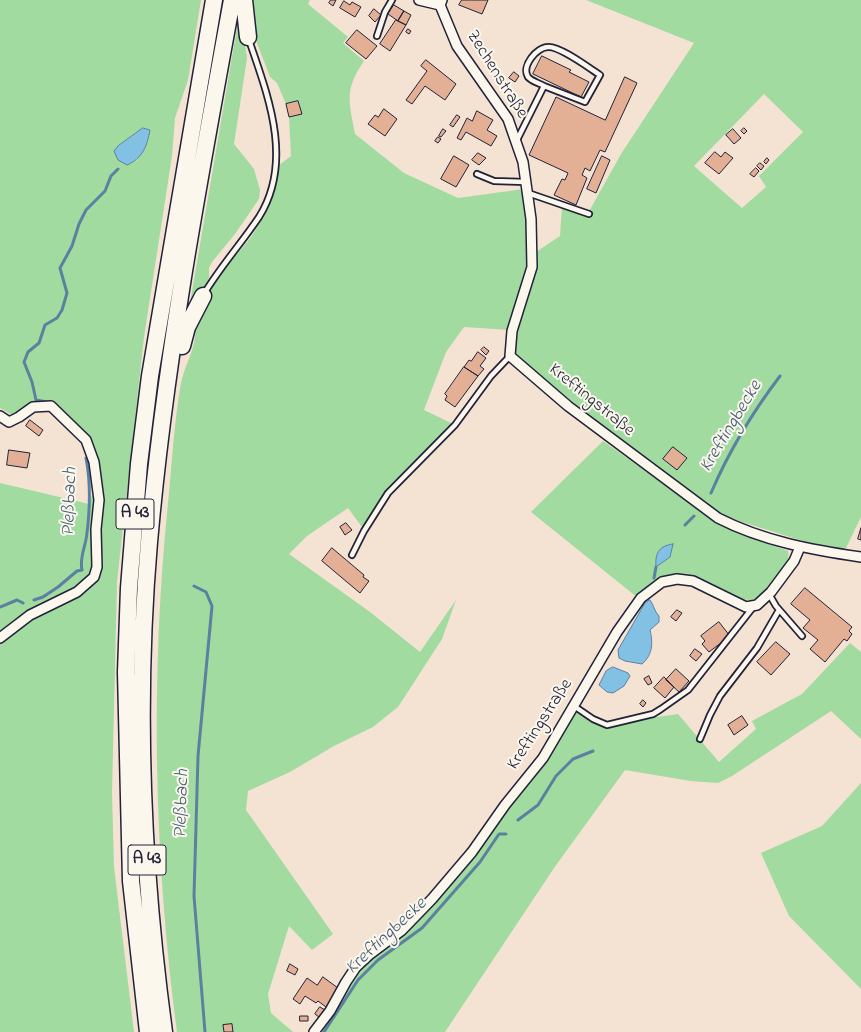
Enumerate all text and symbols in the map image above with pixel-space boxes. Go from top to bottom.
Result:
street label: Zechenstraße [460,27,532,123]
street label: Kreftingstraße [544,360,638,442]
water label: Kreftingbecke [696,377,768,477]
water label: Pleßbach [58,467,84,537]
road number: A 43 [116,499,154,529]
street label: Kreftingstraße [504,675,578,775]
water label: Pleßbach [170,769,196,839]
road number: A 43 [128,845,166,875]
water label: Kreftingbecke [342,894,432,980]

